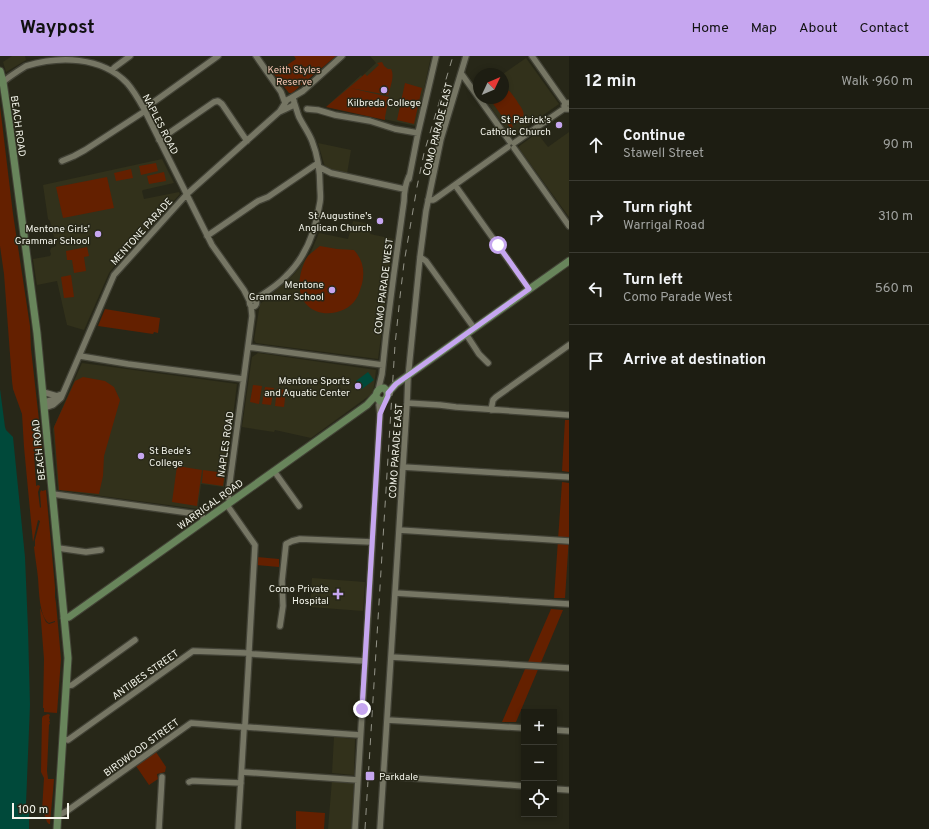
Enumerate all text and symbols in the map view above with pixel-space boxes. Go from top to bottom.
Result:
text: Waypost [20,16,95,40]
text: Home [692,20,729,37]
text: Map [751,20,777,37]
text: About [799,20,838,37]
text: Contact [860,20,909,37]
park label: Keith Styles Reserve [267,64,321,89]
north arrow [473,68,509,104]
text: 12 min [585,71,636,93]
text: Walk · 960 m [841,74,913,90]
street label: COMO PARADE EAST [421,81,456,177]
marker: Kilbreda College [379,85,389,95]
street label: NAPLES ROAD [139,92,181,157]
street label: BEACH ROAD [7,95,28,158]
place label: Kilbreda College [347,97,421,110]
place label: St Patrick's Catholic Church [480,114,551,139]
marker: St Patrick's Catholic Church [554,120,564,130]
text: Continue [623,127,685,146]
icon: ahead [585,134,607,156]
text: 90 m [883,137,913,153]
text: Stawell Street [623,146,704,162]
street label: MENTONE PARADE [108,195,176,269]
text: Turn right [623,199,692,218]
icon: right [585,206,607,228]
text: 310 m [878,209,913,225]
place label: St Augustine's Anglican Church [298,210,372,235]
marker: St Augustine's Anglican Church [375,216,385,226]
text: Warrigal Road [623,218,705,234]
place label: Mentone Girls' Grammar School [15,223,90,248]
marker: Mentone Girls' Grammar School [93,229,103,239]
route start [489,236,507,254]
street label: COMO PARADE WEST [372,237,397,335]
text: Turn left [623,271,683,290]
icon: left [585,278,607,300]
place label: Mentone Grammar School [249,279,324,304]
text: 560 m [875,281,913,297]
marker: Mentone Grammar School [327,285,337,295]
text: Como Parade West [623,290,732,306]
icon: arrive [585,350,607,372]
text: Arrive at destination [623,351,766,370]
place label: Mentone Sports and Aquatic Center [264,375,350,400]
marker: Mentone Sports and Aquatic Center [353,381,363,391]
street label: COMO PARADE EAST [387,403,406,499]
street label: NAPLES ROAD [215,410,238,478]
street label: BEACH ROAD [30,418,49,481]
place label: St Bede's College [149,445,191,470]
marker: St Bede's College [136,451,146,461]
street label: WARRIGAL ROAD [175,477,247,534]
place label: Como Private Hospital [269,583,329,608]
marker: Como Private Hospital [332,588,344,600]
street label: ANTIBES STREET [110,647,182,703]
route end [353,700,371,718]
map controls [521,709,557,817]
button: + [521,709,557,745]
street label: BIRDWOOD STREET [101,716,182,780]
button: − [521,745,557,781]
marker: Parkdale [364,770,376,782]
place label: Parkdale [379,771,418,784]
button: locate [521,781,557,817]
scale bar [12,801,69,820]
text: 100 m [18,803,48,817]

